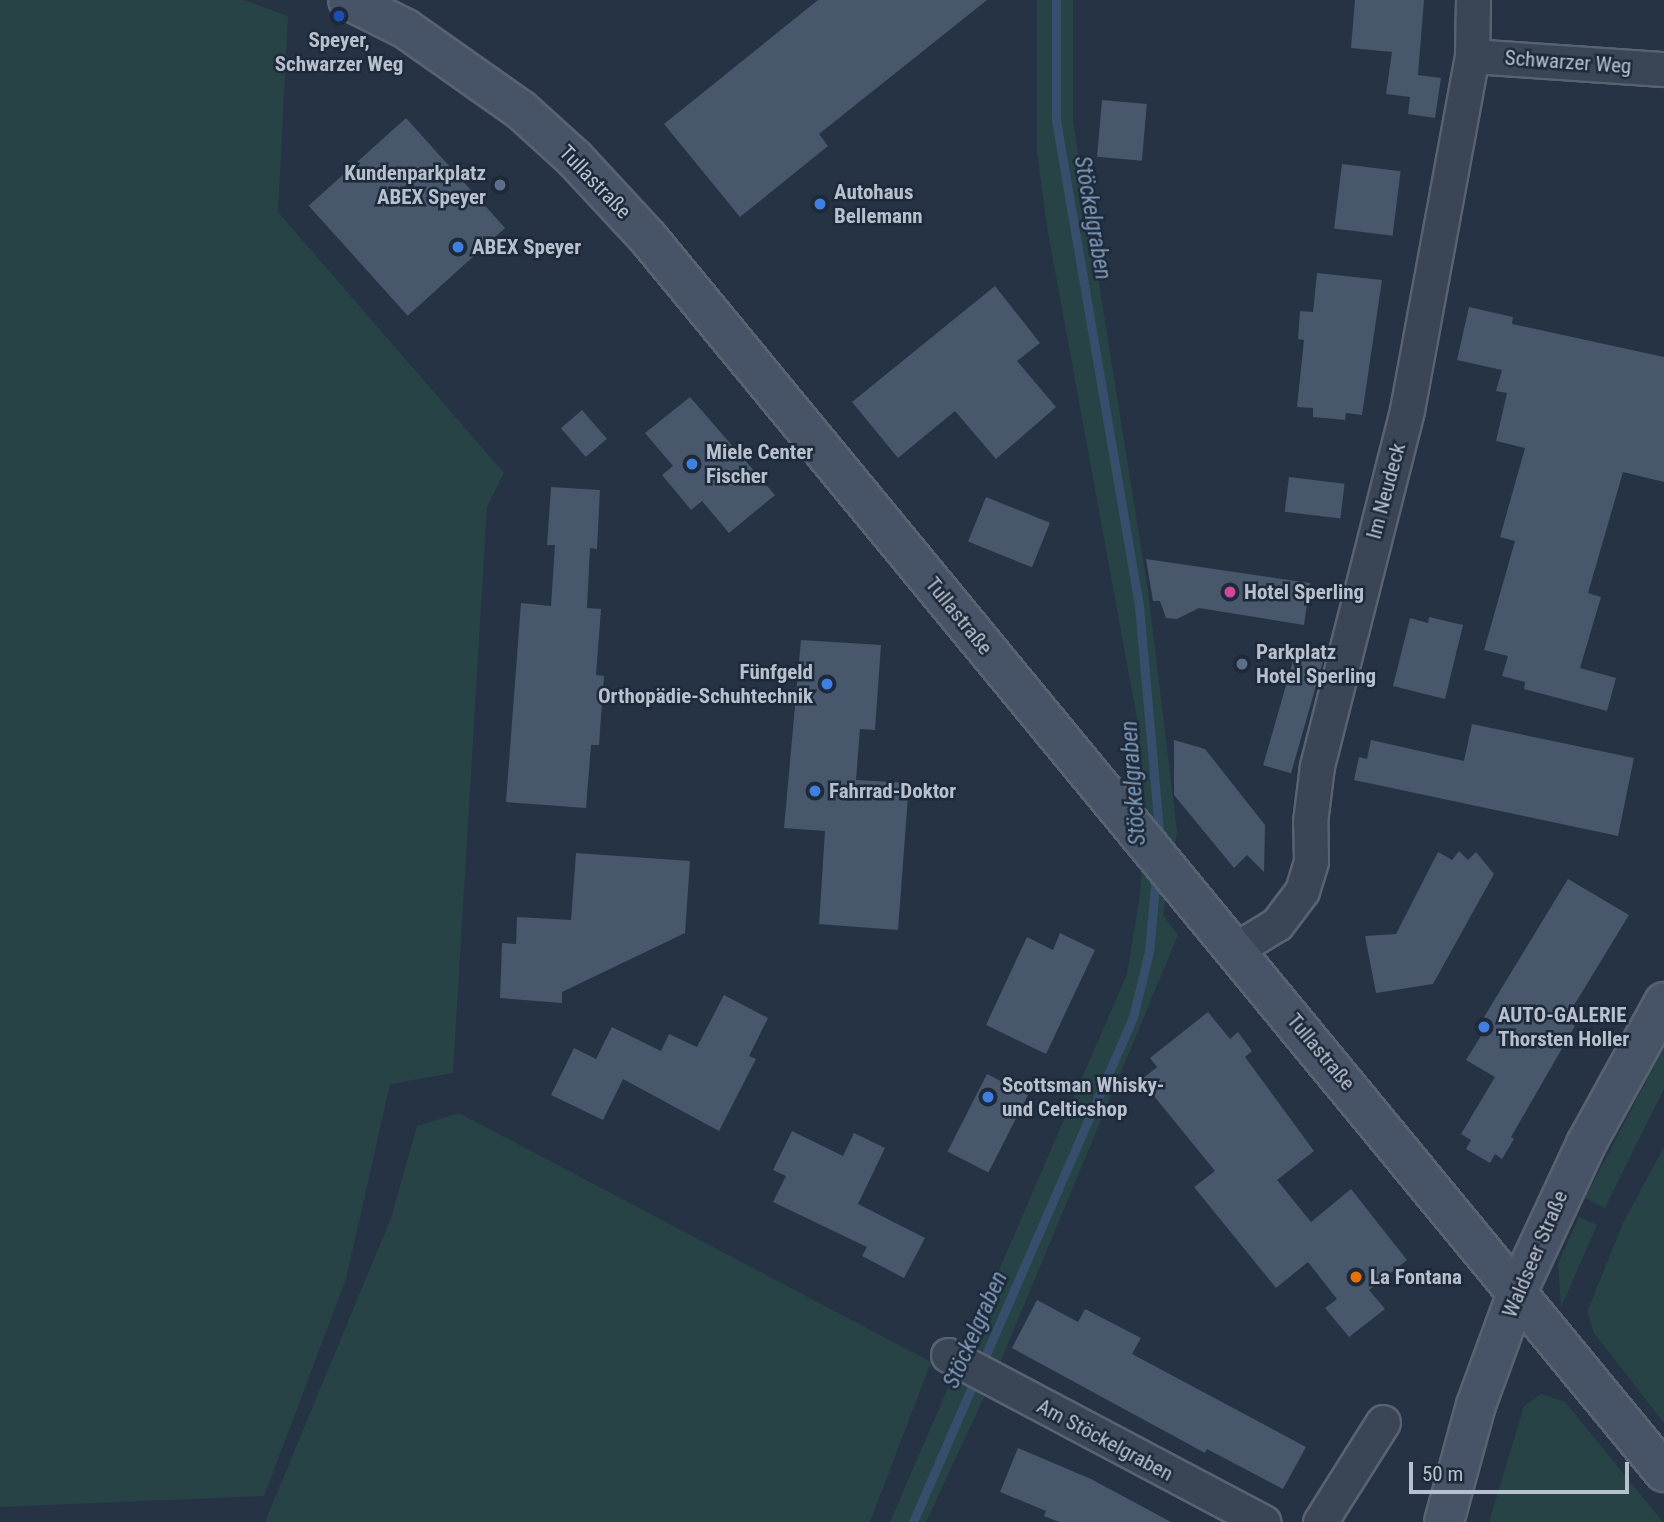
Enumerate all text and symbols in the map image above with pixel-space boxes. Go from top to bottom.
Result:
marker: Speyer, Schwarzer Weg [331,8,347,24]
place label: Speyer, Schwarzer Weg [275,27,403,77]
street label: Schwarzer Weg [1504,45,1632,79]
street label: Tullastraße [554,140,636,224]
water label: Stöckelgraben [1068,154,1116,282]
place label: Kundenparkplatz ABEX Speyer [344,160,486,210]
marker: Kundenparkplatz ABEX Speyer [492,177,508,193]
place label: Autohaus Bellemann [834,179,923,229]
marker: Autohaus Bellemann [812,196,828,212]
place label: ABEX Speyer [472,234,581,260]
marker: ABEX Speyer [450,239,466,255]
place label: Miele Center Fischer [706,439,813,489]
street label: Im Neudeck [1361,440,1411,542]
marker: Miele Center Fischer [684,456,700,472]
street label: Tullastraße [920,572,998,660]
place label: Hotel Sperling [1244,579,1364,605]
marker: Hotel Sperling [1222,584,1238,600]
place label: Parkplatz Hotel Sperling [1256,639,1376,689]
marker: Parkplatz Hotel Sperling [1234,656,1250,672]
place label: Fünfgeld Orthopädie-Schuhtechnik [598,659,813,709]
marker: Fünfgeld Orthopädie-Schuhtechnik [819,676,835,692]
water label: Stöckelgraben [1116,720,1152,846]
place label: Fahrrad-Doktor [829,778,956,804]
marker: Fahrrad-Doktor [807,783,823,799]
place label: AUTO-GALERIE Thorsten Holler [1498,1002,1629,1052]
street label: Tullastraße [1282,1008,1360,1096]
marker: AUTO-GALERIE Thorsten Holler [1476,1019,1492,1035]
place label: Scottsman Whisky- und Celticshop [1002,1072,1164,1122]
marker: Scottsman Whisky- und Celticshop [980,1089,996,1105]
street label: Waldseer Straße [1497,1187,1573,1321]
place label: La Fontana [1370,1264,1462,1290]
water label: Stöckelgraben [938,1267,1014,1393]
marker: La Fontana [1348,1269,1364,1285]
street label: Am Stöckelgraben [1033,1394,1177,1486]
scale bar [1412,1448,1632,1492]
text: 50 m [1422,1462,1463,1486]

